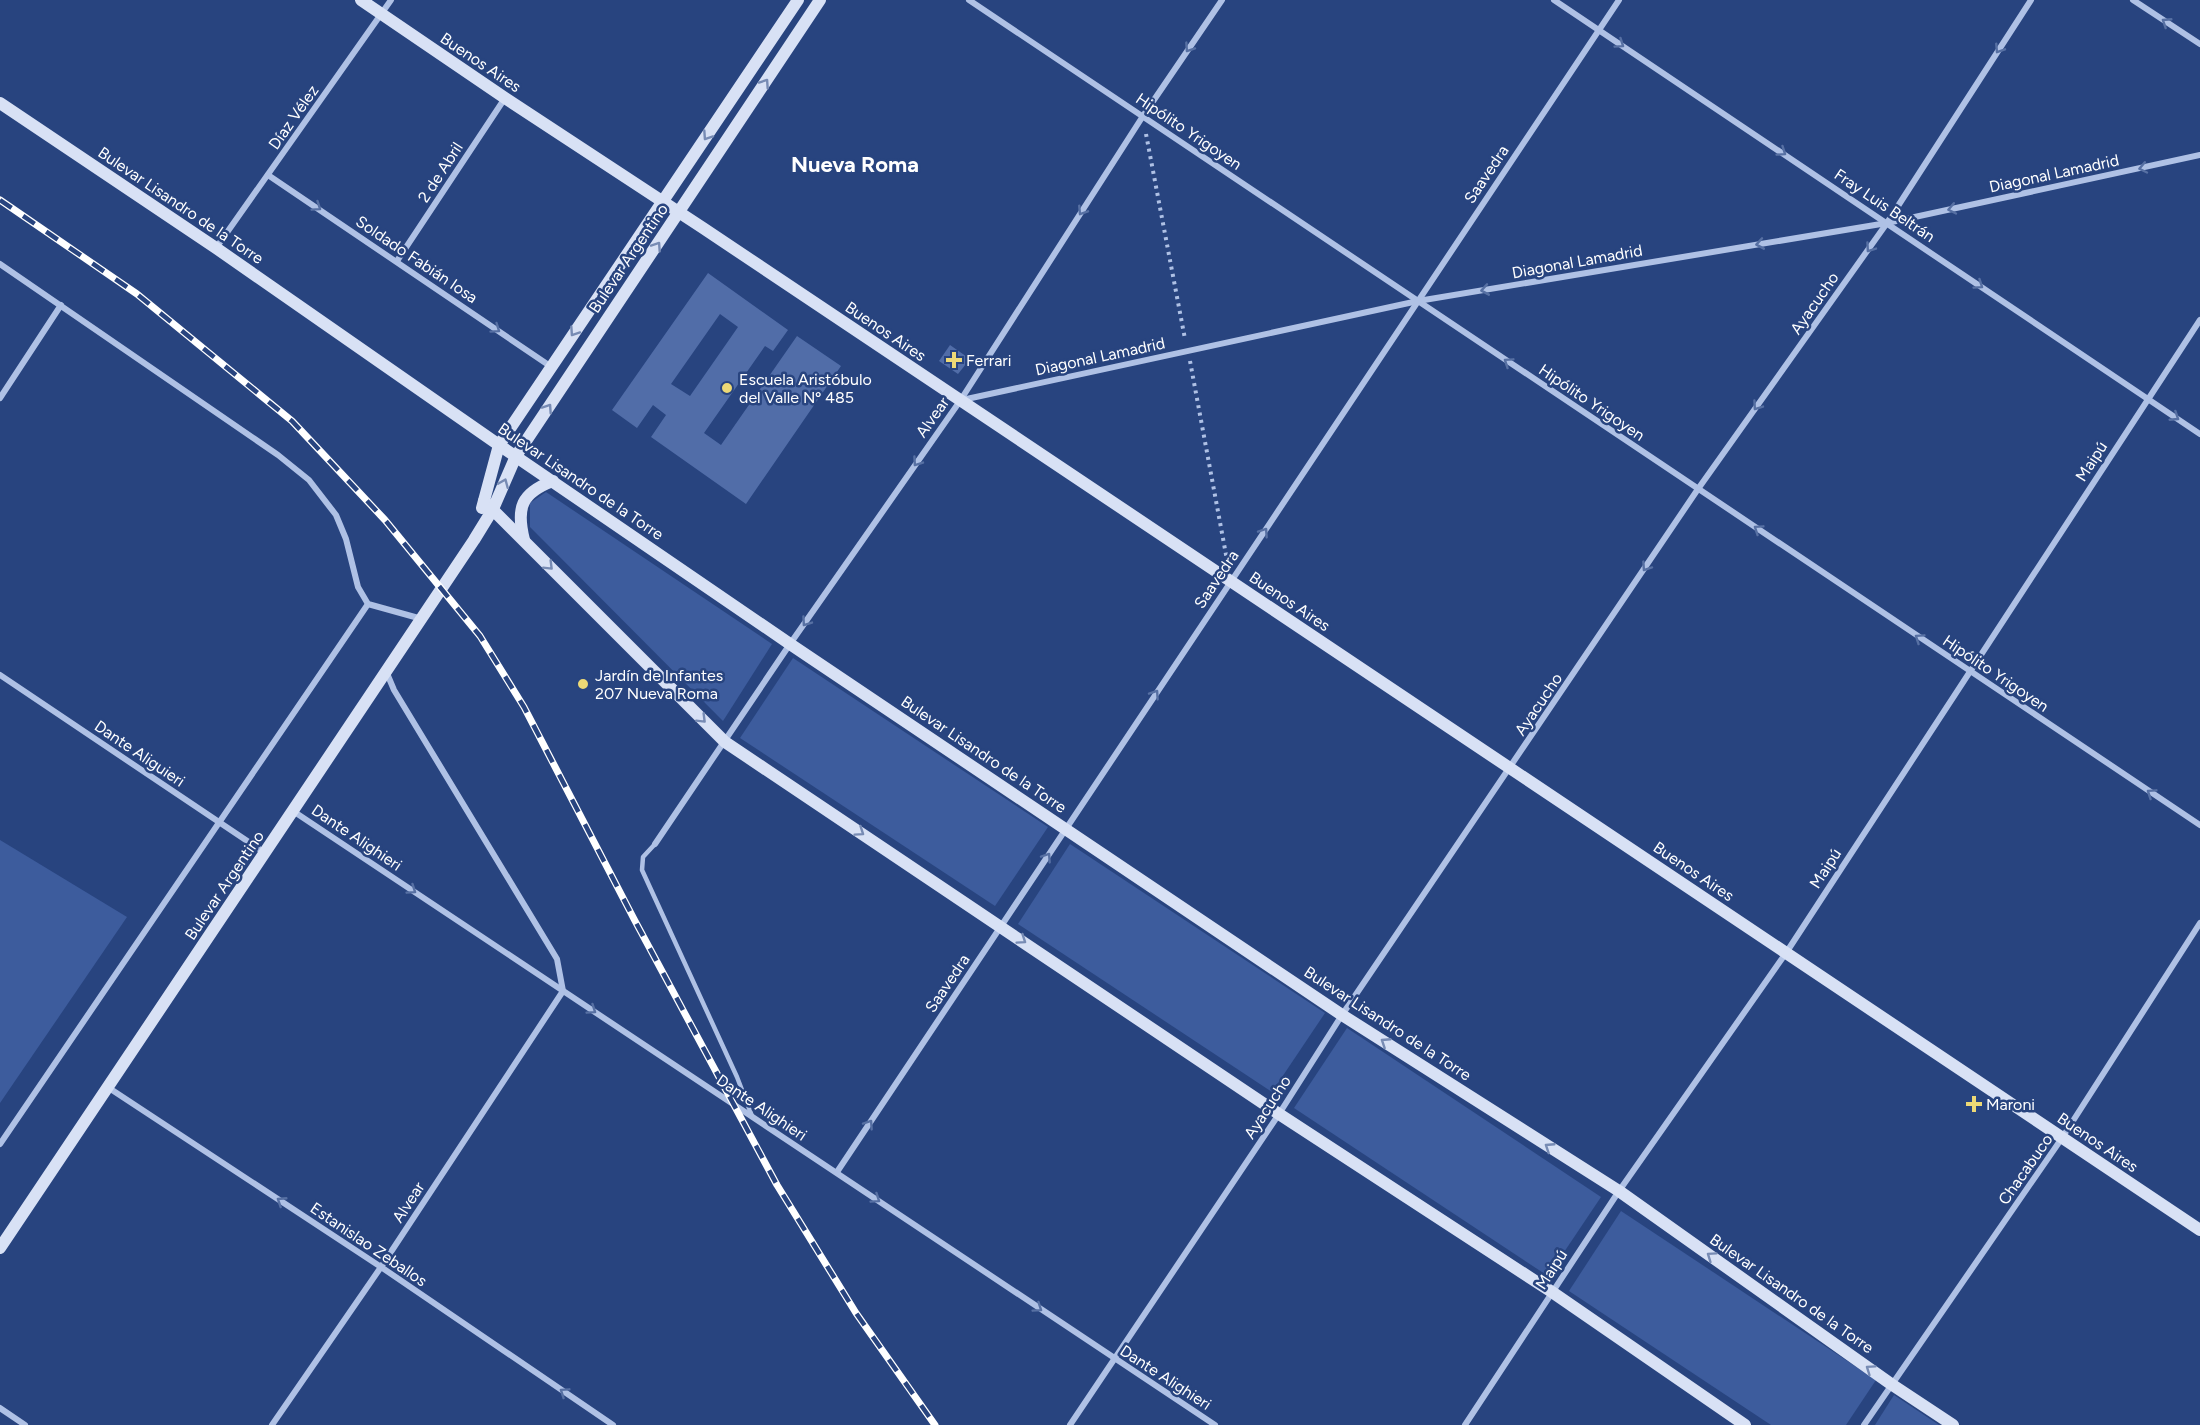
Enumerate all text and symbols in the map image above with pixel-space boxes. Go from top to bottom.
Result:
one-way arrow [2162,18,2173,29]
street label: Buenos Aires [437,28,525,96]
one-way arrow [1613,37,1624,48]
one-way arrow [1185,42,1196,53]
one-way arrow [1995,43,2007,53]
one-way arrow [758,79,769,90]
street label: Díaz Vélez [264,81,322,153]
street label: Hipólito Yrigoyen [1132,89,1245,174]
one-way arrow [703,129,714,140]
street label: 2 de Abril [414,139,467,206]
street label: Saavedra [1460,142,1513,207]
street label: Bulevar Lisandro de la Torre [94,143,267,268]
one-way arrow [1775,145,1786,156]
street label: Diagonal Lamadrid [1987,150,2121,197]
district label: Nueva Roma [791,151,919,178]
one-way arrow [2138,161,2148,174]
street label: Fray Luis Beltrán [1831,165,1939,246]
one-way arrow [310,200,321,211]
street label: Bulevar Argentino [585,200,672,317]
one-way arrow [1947,202,1957,215]
one-way arrow [1078,204,1089,215]
street label: Soldado Fabián Iosa [352,212,481,307]
one-way arrow [1756,237,1766,250]
one-way arrow [649,241,660,252]
street label: Diagonal Lamadrid [1510,241,1644,282]
one-way arrow [1866,241,1877,252]
street label: Ayacucho [1786,269,1843,338]
one-way arrow [1972,277,1983,288]
one-way arrow [1481,283,1491,296]
street label: Buenos Aires [842,297,930,365]
one-way arrow [489,322,500,333]
one-way arrow [570,325,581,336]
street label: Diagonal Lamadrid [1033,333,1167,380]
place label: Ferrari [966,351,1011,370]
marker: Ferrari [947,353,961,367]
one-way arrow [1504,358,1515,369]
street label: Hipólito Yrigoyen [1535,360,1648,445]
place label: Escuela Aristóbulo del Valle Nº 485 [739,370,872,407]
marker: Escuela Aristóbulo del Valle Nº 485 [720,381,734,395]
street label: Alvear [912,393,953,441]
one-way arrow [1753,400,1764,411]
one-way arrow [541,403,552,414]
one-way arrow [2169,410,2179,422]
street label: Bulevar Lisandro de la Torre [494,419,667,544]
street label: Maipú [2072,438,2111,485]
one-way arrow [913,455,924,466]
one-way arrow [497,478,509,489]
one-way arrow [1753,525,1764,536]
one-way arrow [1256,528,1268,538]
street label: Saavedra [1190,547,1243,612]
one-way arrow [542,558,553,569]
one-way arrow [1642,560,1653,571]
street label: Buenos Aires [1246,567,1334,635]
one-way arrow [802,615,813,626]
street label: Hipólito Yrigoyen [1939,631,2052,716]
one-way arrow [1915,634,1926,645]
place label: Jardín de Infantes 207 Nueva Roma [595,666,723,703]
street label: Ayacucho [1511,669,1566,739]
marker: Jardín de Infantes 207 Nueva Roma [576,677,590,691]
one-way arrow [1148,690,1159,701]
street label: Bulevar Lisandro de la Torre [897,692,1070,817]
one-way arrow [694,711,705,722]
street label: Dante Aliguieri [91,716,188,791]
one-way arrow [2147,789,2158,800]
street label: Dante Alighieri [308,800,405,875]
one-way arrow [853,825,864,836]
street label: Bulevar Argentino [181,827,268,944]
street label: Buenos Aires [1650,837,1738,905]
street label: Maipú [1806,845,1845,892]
one-way arrow [1040,852,1051,863]
one-way arrow [405,883,416,894]
one-way arrow [1015,933,1026,944]
street label: Saavedra [921,951,974,1016]
street label: Bulevar Lisandro de la Torre [1301,962,1475,1085]
one-way arrow [585,1003,596,1014]
one-way arrow [1381,1037,1391,1049]
street label: Dante Alighieri [713,1070,810,1145]
street label: Ayacucho [1240,1072,1295,1142]
place label: Maroni [1986,1095,2035,1114]
marker: Maroni [1967,1097,1981,1111]
street label: Buenos Aires [2054,1108,2142,1176]
one-way arrow [862,1119,873,1130]
street label: Chacabuco [1994,1130,2057,1208]
one-way arrow [1545,1143,1556,1154]
street label: Alvear [388,1178,429,1226]
one-way arrow [870,1192,881,1203]
one-way arrow [276,1197,287,1208]
street label: Estanislao Zeballos [307,1198,431,1290]
street label: Bulevar Lisandro de la Torre [1706,1230,1877,1357]
street label: Maipú [1532,1246,1571,1293]
one-way arrow [1706,1252,1717,1263]
one-way arrow [1031,1301,1042,1312]
street label: Dante Alighieri [1117,1341,1215,1414]
one-way arrow [1866,1365,1877,1376]
one-way arrow [560,1388,571,1399]

